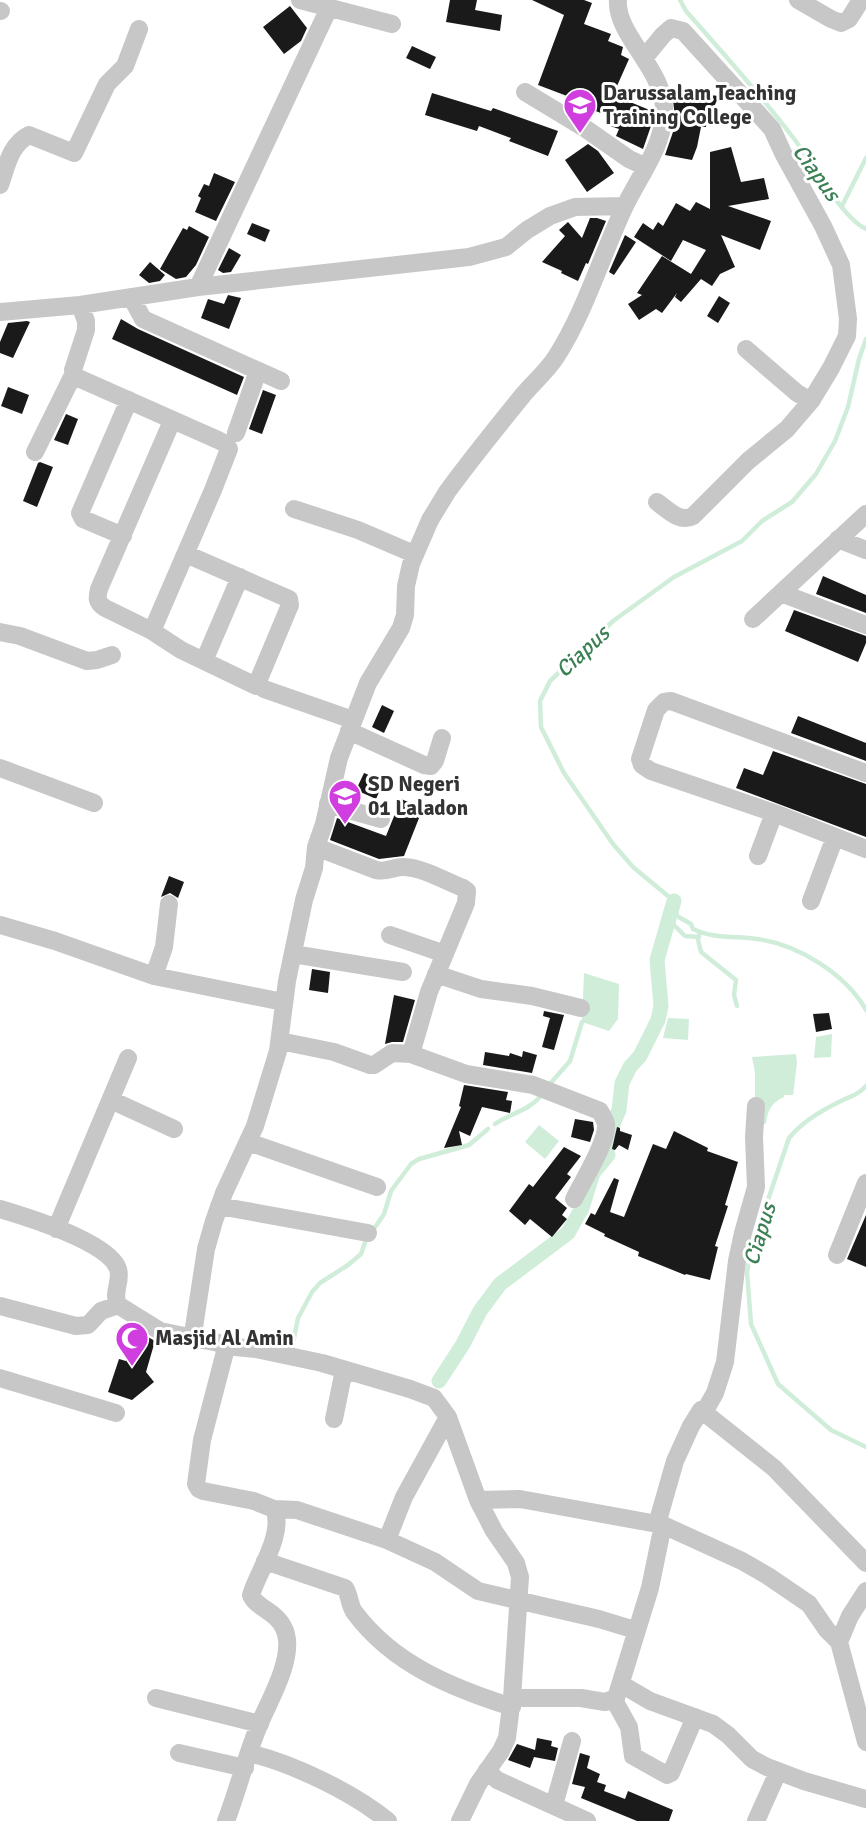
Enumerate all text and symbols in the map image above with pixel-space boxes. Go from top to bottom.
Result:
place label: Darussalam Teaching Training College [603,80,796,130]
school or university icon: Darussalam Teaching Training College [562,87,598,134]
water label: Ciapus [787,139,848,208]
water label: Ciapus [550,618,617,683]
place label: SD Negeri 01 Laladon [368,771,468,821]
school or university icon: SD Negeri 01 Laladon [327,778,363,825]
water label: Ciapus [737,1197,782,1269]
mosque icon: Masjid Al Amin [114,1320,150,1367]
place label: Masjid Al Amin [155,1325,294,1351]

